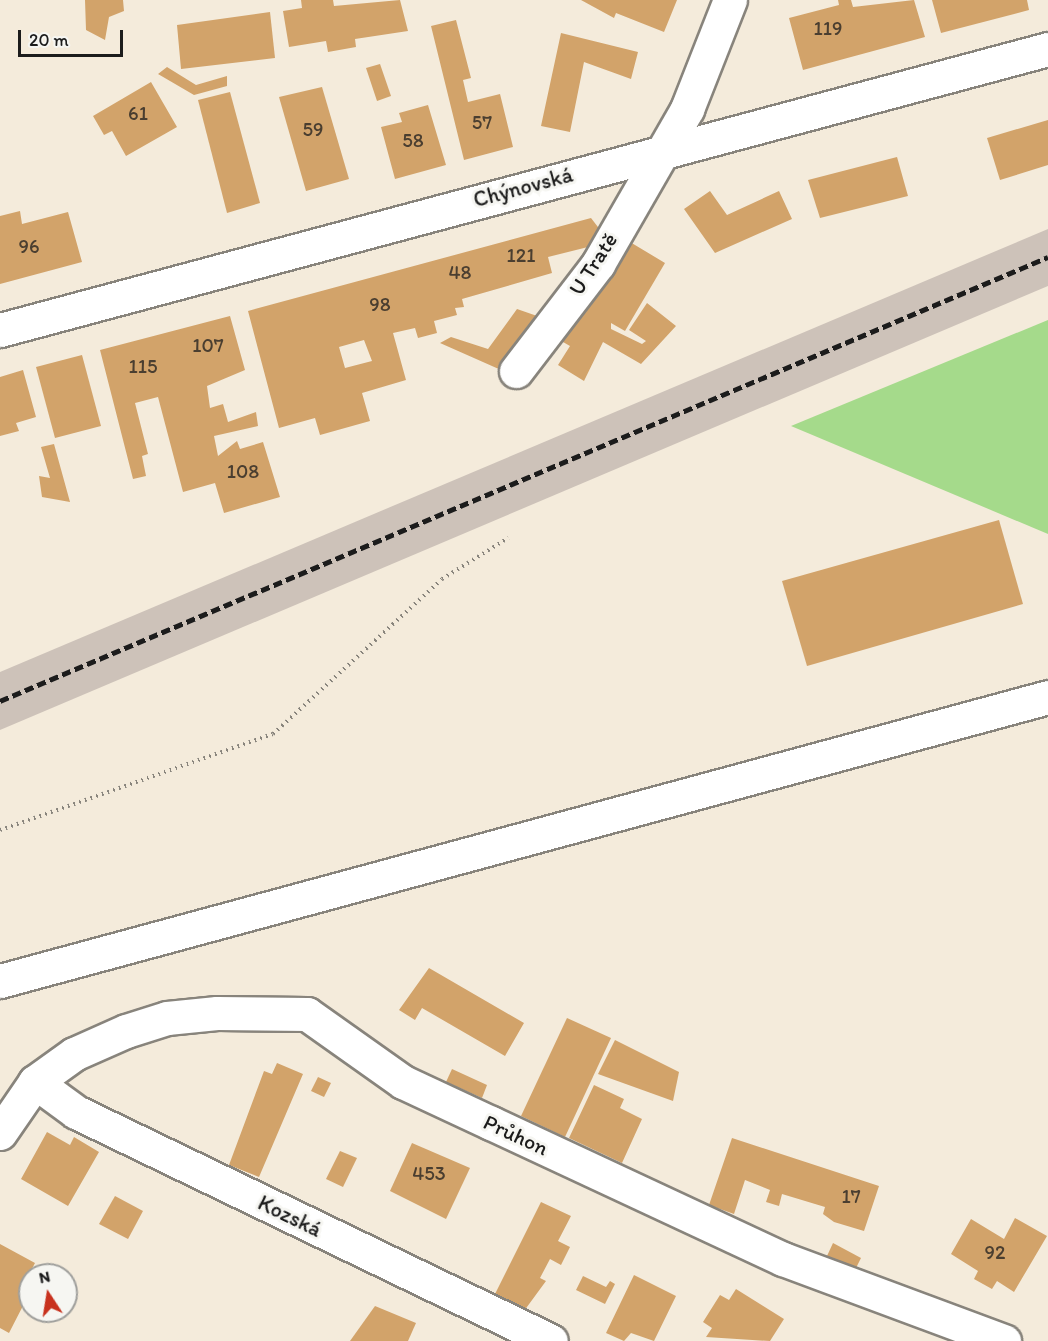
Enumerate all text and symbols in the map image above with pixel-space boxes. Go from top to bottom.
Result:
house number: 119 [813,16,843,40]
scale bar [21,18,126,56]
text: 20 m [29,29,69,51]
house number: 61 [128,101,148,125]
house number: 57 [472,110,492,134]
house number: 59 [303,117,323,141]
house number: 58 [402,128,424,152]
street label: Chýnovská [470,161,576,213]
street label: U Tratě [563,228,623,300]
house number: 96 [18,234,40,258]
house number: 121 [506,243,536,267]
house number: 48 [449,260,471,284]
house number: 98 [369,292,391,316]
house number: 107 [192,333,224,357]
house number: 115 [128,354,158,378]
house number: 108 [227,459,259,483]
street label: Průhon [479,1109,553,1161]
house number: 453 [412,1161,446,1185]
house number: 17 [841,1184,861,1208]
street label: Kozská [254,1189,326,1243]
house number: 92 [985,1240,1005,1264]
north arrow [18,1263,78,1323]
text: N [37,1266,52,1287]

